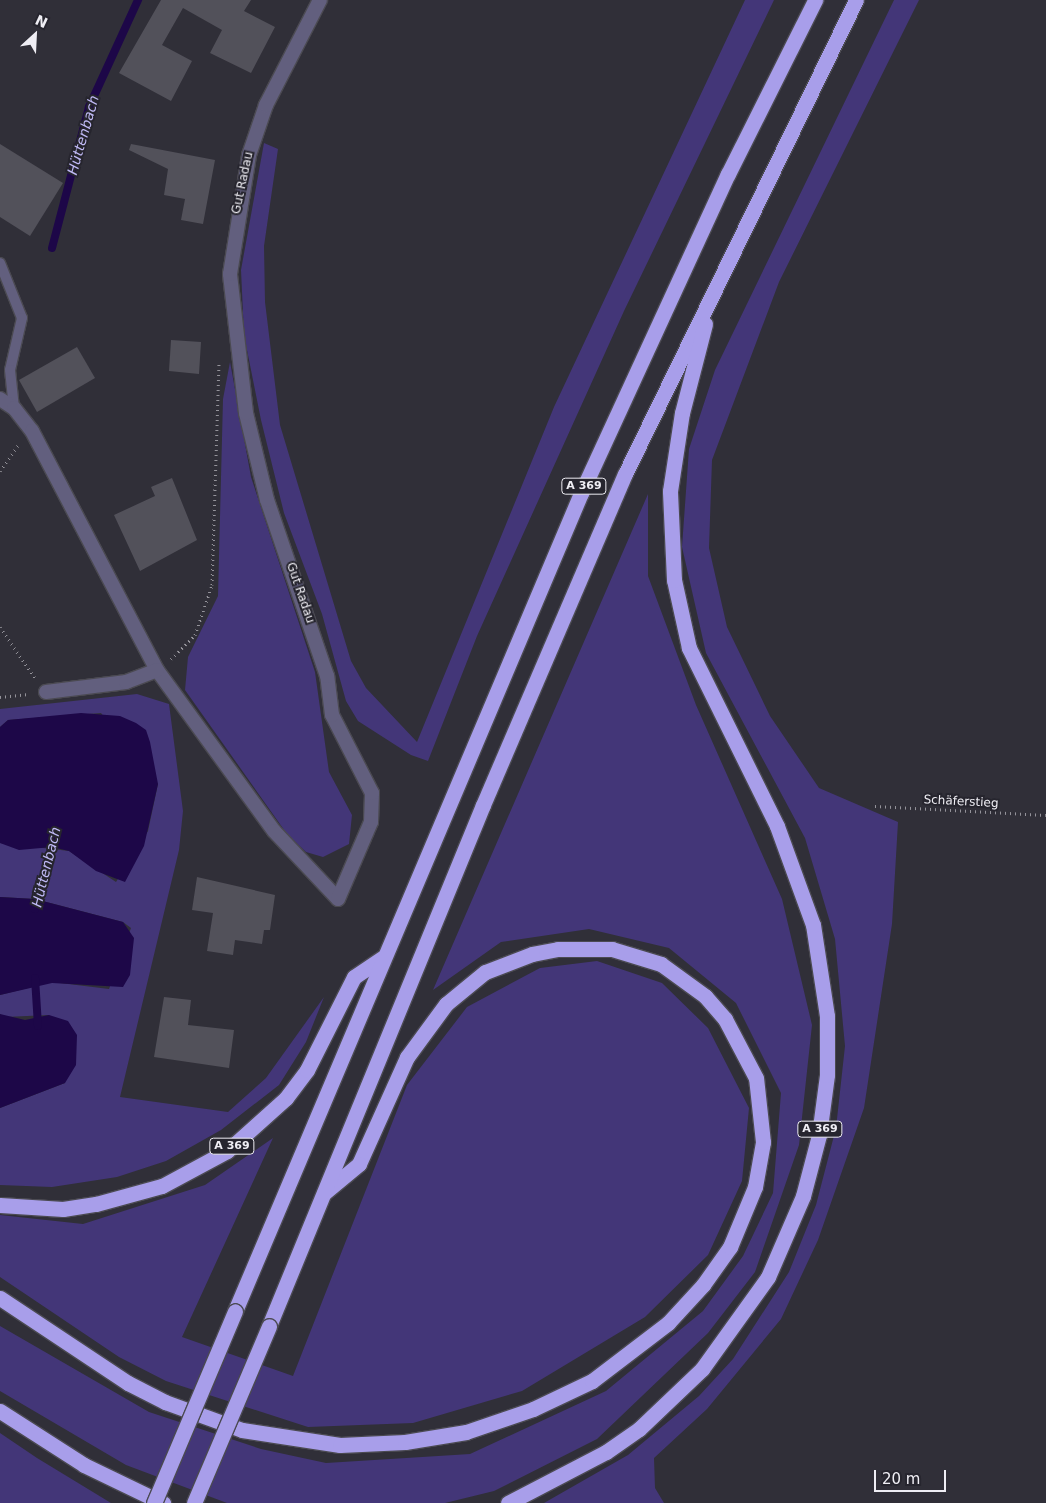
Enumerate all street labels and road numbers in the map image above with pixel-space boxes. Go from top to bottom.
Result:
street label: Gut Radau [229,150,257,216]
road number: A 369 [560,478,608,494]
street label: Gut Radau [283,561,317,625]
street label: Schäferstieg [923,793,999,811]
road number: A 369 [796,1120,844,1138]
road number: A 369 [208,1138,256,1154]

